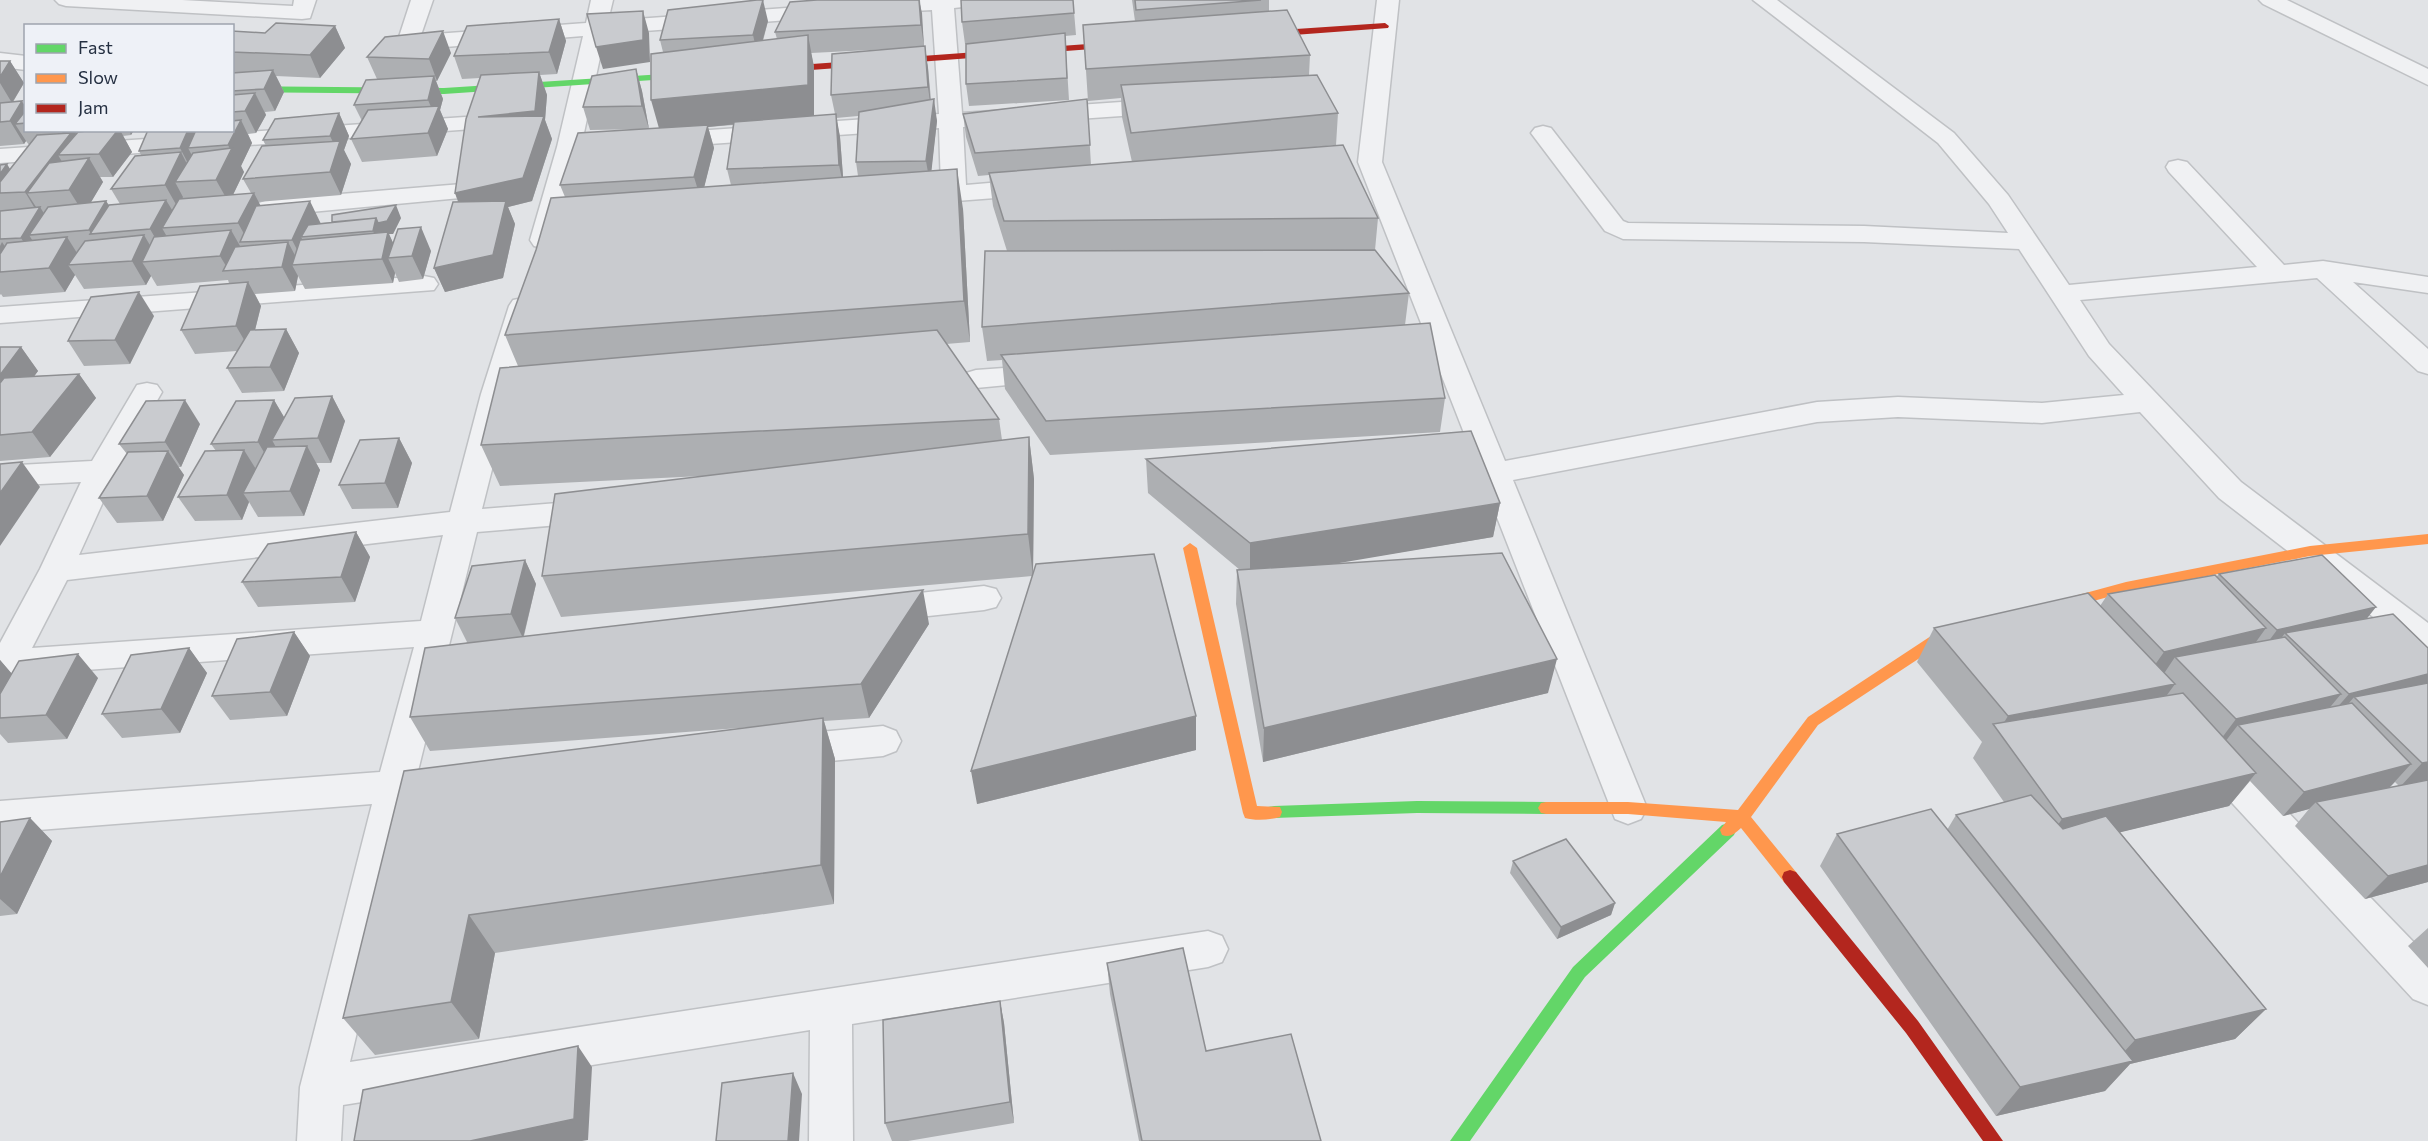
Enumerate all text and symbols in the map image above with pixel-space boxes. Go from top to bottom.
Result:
legend [24,24,234,132]
text: Fast [78,36,113,58]
text: Slow [78,66,118,88]
text: Jam [78,96,108,118]

